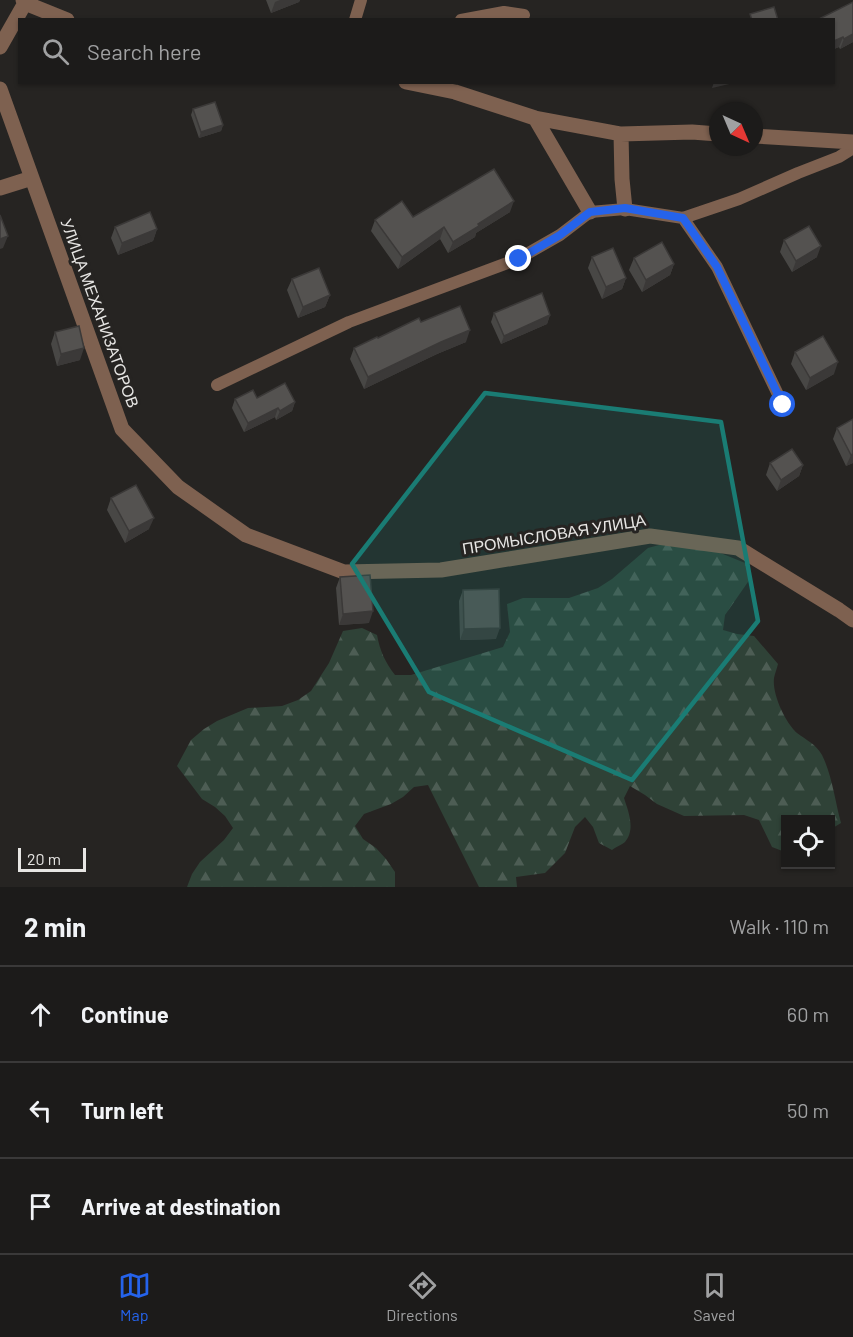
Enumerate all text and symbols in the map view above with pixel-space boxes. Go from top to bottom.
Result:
search box [18,18,835,84]
icon: search [39,35,72,68]
text: Search here [87,38,201,64]
north arrow [709,102,763,156]
street label: УЛИЦА МЕХАНИЗАТОРОВ [57,216,144,410]
route end [505,245,531,271]
route start [769,391,795,417]
street label: ПРОМЫСЛОВАЯ УЛИЦА [461,510,647,557]
map controls [781,815,835,869]
button: locate [781,815,835,869]
scale bar [18,845,86,872]
text: 20 m [27,849,61,868]
text: 2 min [24,911,86,942]
text: Walk · 110 m [729,914,829,938]
icon: ahead [24,998,57,1031]
text: Continue [81,1001,169,1027]
text: 60 m [787,1002,829,1026]
icon: left [24,1094,57,1127]
text: Turn left [81,1097,164,1123]
text: 50 m [787,1098,829,1122]
icon: arrive [24,1190,57,1223]
text: Arrive at destination [81,1193,280,1219]
tab: Map [118,1269,151,1324]
tab: Directions [386,1269,458,1324]
tab: Saved [693,1269,735,1324]

